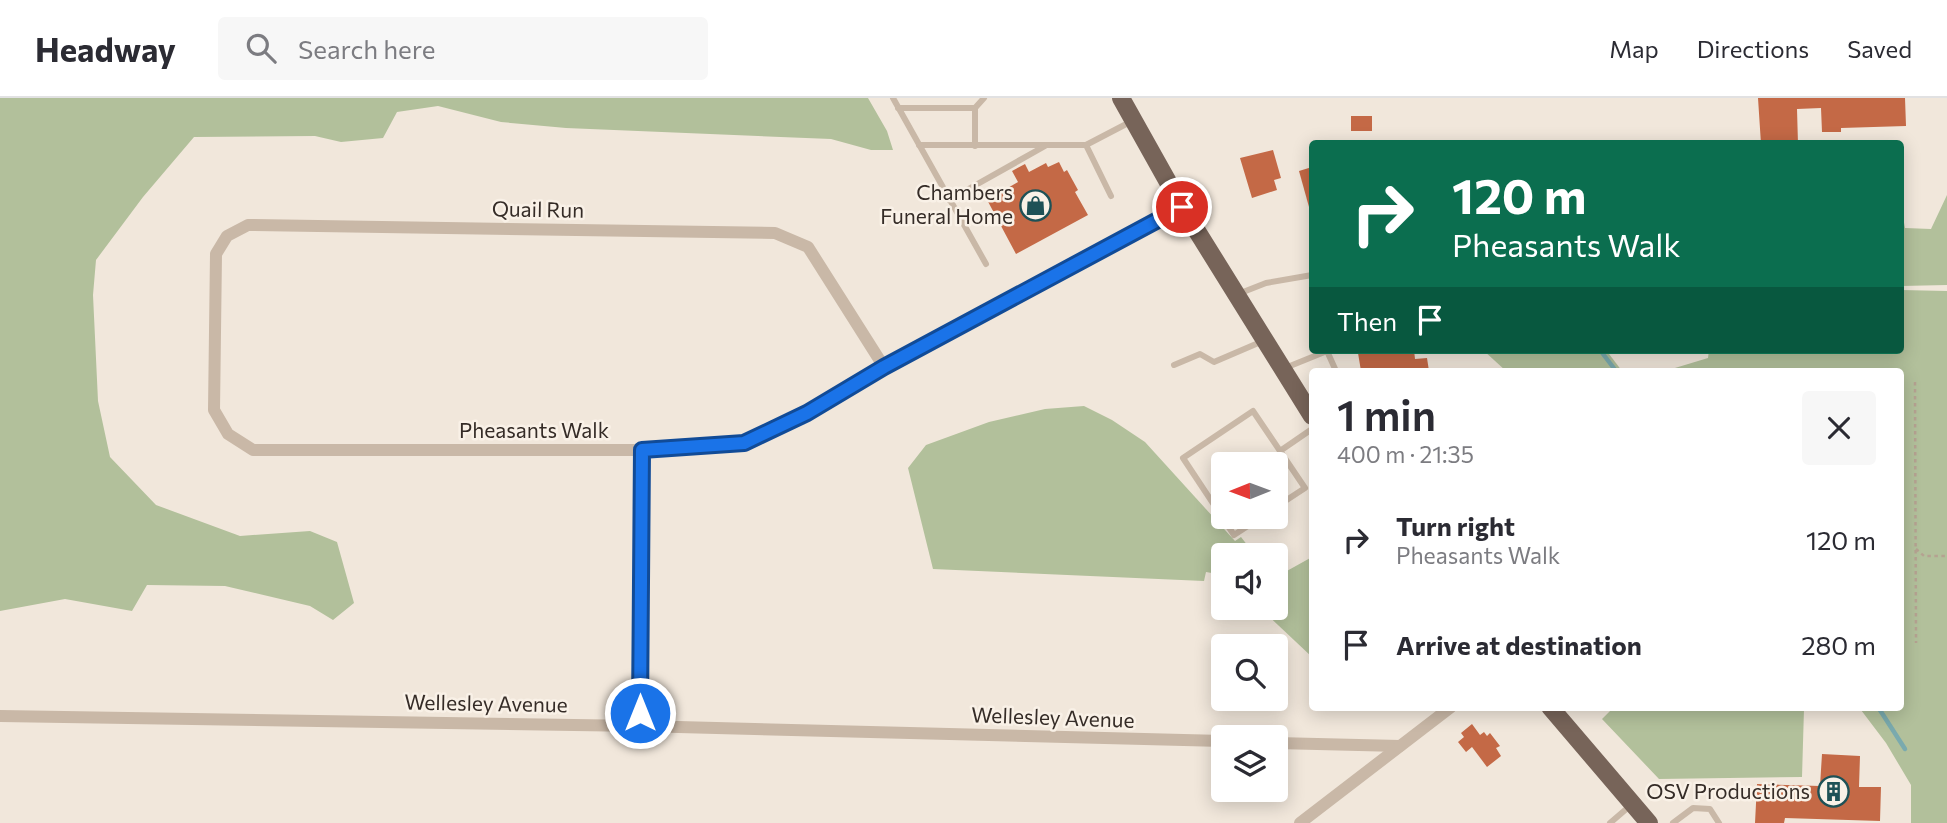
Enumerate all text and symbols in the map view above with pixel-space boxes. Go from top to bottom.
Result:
search box [218,17,708,80]
text: Headway [35,28,176,69]
icon: search [242,29,280,67]
text: Search here [298,33,436,64]
text: Map [1609,34,1659,63]
text: Directions [1697,34,1809,63]
text: Saved [1847,34,1912,63]
text: 120 m [1452,164,1586,224]
icon: right [1337,168,1428,259]
pin [1152,177,1212,237]
place label: Chambers Funeral Home [880,179,1013,228]
shop icon: Chambers Funeral Home [1019,188,1053,222]
icon: arrive [1163,188,1201,226]
street label: Quail Run [492,195,584,222]
text: Pheasants Walk [1452,224,1681,264]
icon: arrive [1411,301,1449,339]
text: Then [1337,305,1397,336]
text: 1 min [1337,388,1436,440]
button: close [1802,391,1876,465]
street label: Pheasants Walk [459,417,609,442]
text: 400 m · 21:35 [1337,440,1474,468]
north arrow [1211,452,1288,528]
map controls [1211,452,1288,802]
text: Turn right [1396,510,1515,541]
icon: right [1337,521,1375,559]
text: 120 m [1806,524,1876,555]
text: Pheasants Walk [1396,541,1560,569]
button: sound [1211,543,1288,620]
icon: arrive [1337,626,1375,664]
text: Arrive at destination [1396,629,1642,660]
text: 280 m [1801,629,1876,660]
button: search [1211,634,1288,711]
position arrow [603,676,677,750]
street label: Wellesley Avenue [404,689,568,716]
street label: Wellesley Avenue [971,701,1135,732]
button: layers [1211,725,1288,802]
building icon: OSV Productions [1816,775,1850,809]
place label: OSV Productions [1646,778,1810,803]

